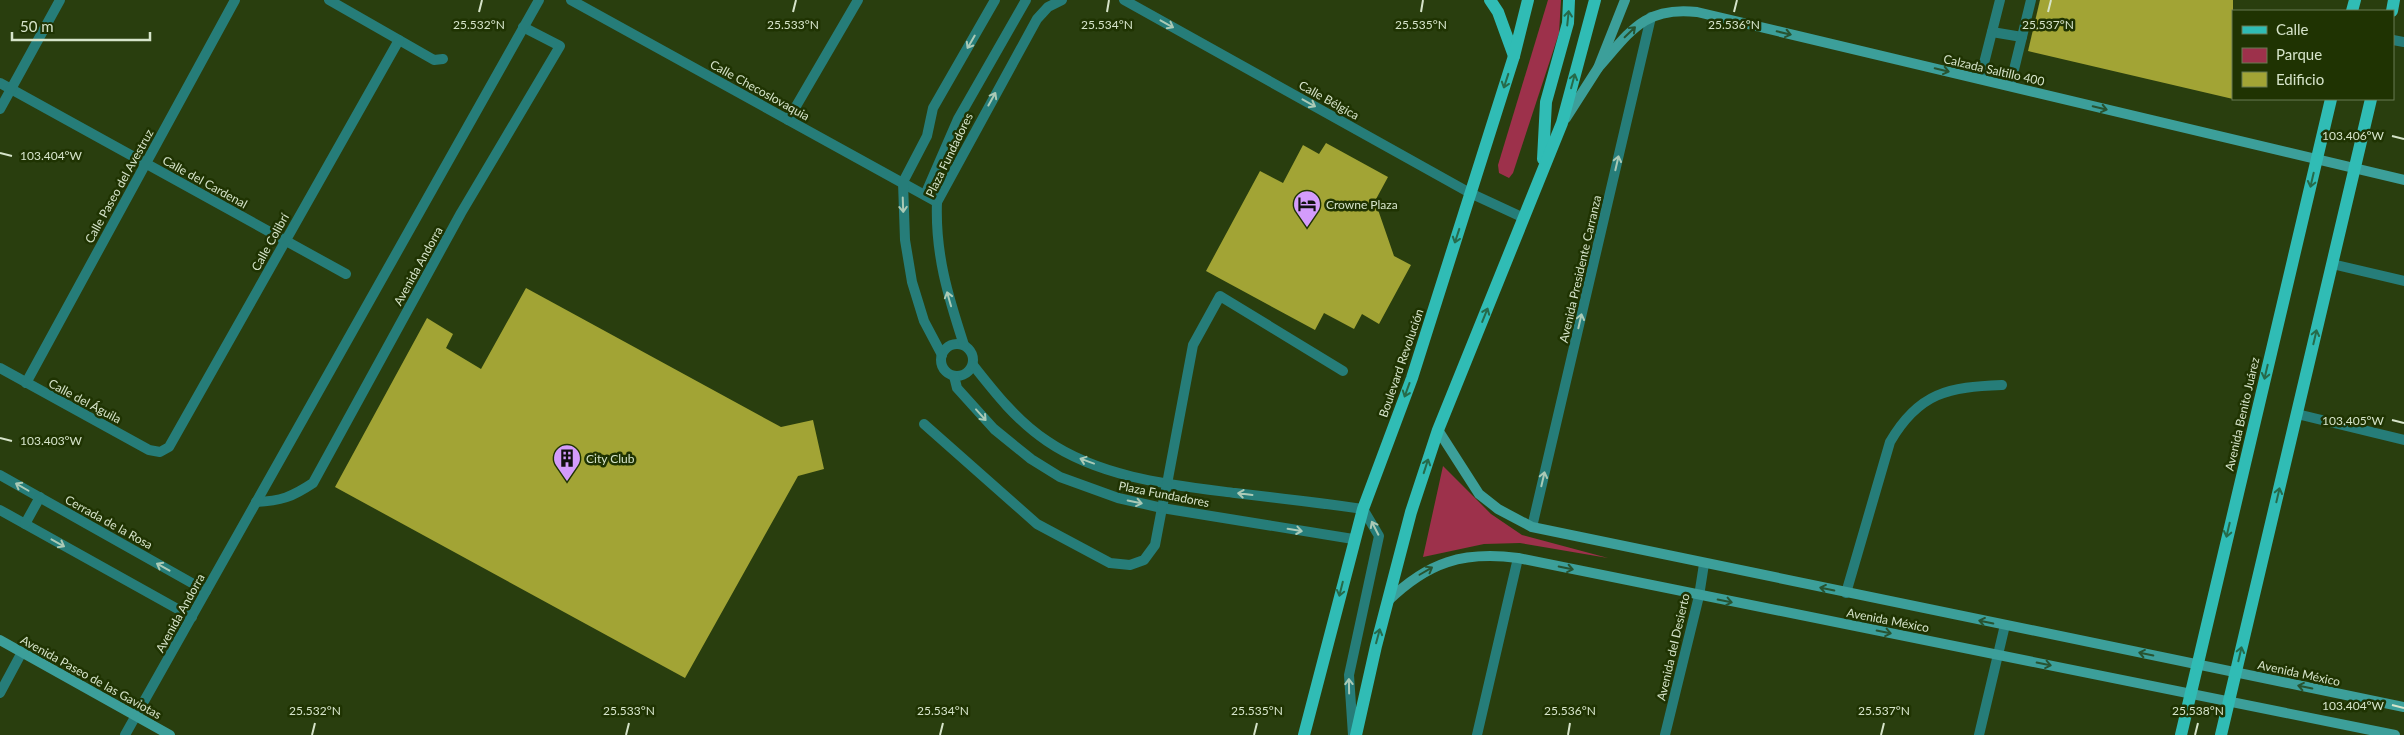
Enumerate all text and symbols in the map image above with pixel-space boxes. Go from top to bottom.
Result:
scale bar [12,10,150,42]
one-way arrow [1563,10,1573,26]
legend [2232,10,2394,100]
text: 50 m [20,17,54,35]
text: 25.532°N [453,17,505,32]
text: 25.533°N [767,17,819,32]
text: 25.534°N [1081,17,1133,32]
text: 25.535°N [1395,17,1447,32]
text: 25.536°N [1708,17,1760,32]
text: 25.537°N [2022,17,2074,32]
one-way arrow [1159,20,1174,29]
text: Calle [2276,20,2309,38]
one-way arrow [1624,26,1637,38]
one-way arrow [1775,29,1791,38]
one-way arrow [966,35,976,49]
text: Parque [2276,45,2322,63]
street label: Calzada Saltillo 400 [1942,51,2046,89]
street label: Calle Checoslovaquia [708,56,812,124]
one-way arrow [1933,66,1949,75]
text: Edificio [2276,70,2324,88]
one-way arrow [1500,72,1510,88]
one-way arrow [1569,74,1579,90]
street label: Calle Bélgica [1296,77,1362,123]
one-way arrow [987,91,997,106]
one-way arrow [1301,98,1316,108]
one-way arrow [2092,104,2108,113]
street label: Plaza Fundadores [922,110,976,200]
street label: Calle Paseo del Avestruz [81,126,157,246]
text: 103.406°W [2322,128,2385,143]
text: 103.404°W [20,148,83,163]
street label: Calle del Cardenal [160,152,250,212]
one-way arrow [1613,155,1622,171]
one-way arrow [2307,172,2316,188]
hotel icon: Crowne Plaza [1292,189,1322,228]
street label: Avenida Presidente Carranza [1556,194,1604,344]
one-way arrow [899,197,908,213]
place label: Crowne Plaza [1326,197,1398,212]
street label: Calle Colibrí [248,210,292,273]
street label: Avenida Andorra [390,224,446,308]
one-way arrow [1451,227,1461,243]
one-way arrow [944,291,954,307]
street label: Boulevard Revolución [1375,307,1427,419]
one-way arrow [1480,308,1490,323]
one-way arrow [1576,313,1585,329]
one-way arrow [2311,330,2320,346]
street label: Avenida Benito Juárez [2222,355,2263,472]
one-way arrow [2261,364,2270,380]
street label: Calle del Águila [46,376,124,426]
one-way arrow [1402,382,1411,398]
one-way arrow [975,409,987,422]
text: 103.405°W [2322,413,2385,428]
text: 103.403°W [20,433,83,448]
building icon: City Club [552,443,582,482]
place label: City Club [586,451,635,466]
one-way arrow [1079,456,1095,465]
one-way arrow [1422,459,1431,474]
one-way arrow [1539,472,1548,488]
street label: Plaza Fundadores [1117,478,1211,510]
one-way arrow [15,482,30,492]
one-way arrow [2274,488,2283,504]
one-way arrow [1237,489,1253,499]
street label: Cerrada de la Rosa [63,492,155,552]
one-way arrow [1126,498,1142,507]
one-way arrow [1370,521,1380,536]
one-way arrow [2223,522,2232,538]
one-way arrow [1287,525,1303,535]
one-way arrow [50,538,65,548]
one-way arrow [157,562,171,572]
one-way arrow [1557,564,1573,573]
one-way arrow [1418,566,1433,575]
street label: Avenida Andorra [152,571,208,655]
one-way arrow [1336,581,1345,597]
one-way arrow [1820,584,1836,593]
street label: Avenida del Desierto [1653,592,1693,702]
one-way arrow [1716,597,1732,606]
street label: Avenida México [1845,605,1931,635]
one-way arrow [1979,616,1995,626]
one-way arrow [1876,628,1892,638]
one-way arrow [1374,629,1383,645]
street label: Avenida Paseo de las Gaviotas [18,632,164,722]
one-way arrow [2236,646,2245,662]
one-way arrow [2138,649,2154,658]
street label: Avenida México [2256,657,2342,689]
one-way arrow [2035,660,2051,669]
one-way arrow [1344,679,1354,695]
one-way arrow [2297,682,2313,691]
text: 103.404°W [2322,698,2385,713]
text: 25.532°N [289,703,341,718]
text: 25.533°N [603,703,655,718]
text: 25.534°N [917,703,969,718]
text: 25.535°N [1231,703,1283,718]
text: 25.536°N [1544,703,1596,718]
text: 25.537°N [1858,703,1910,718]
text: 25.538°N [2172,703,2224,718]

